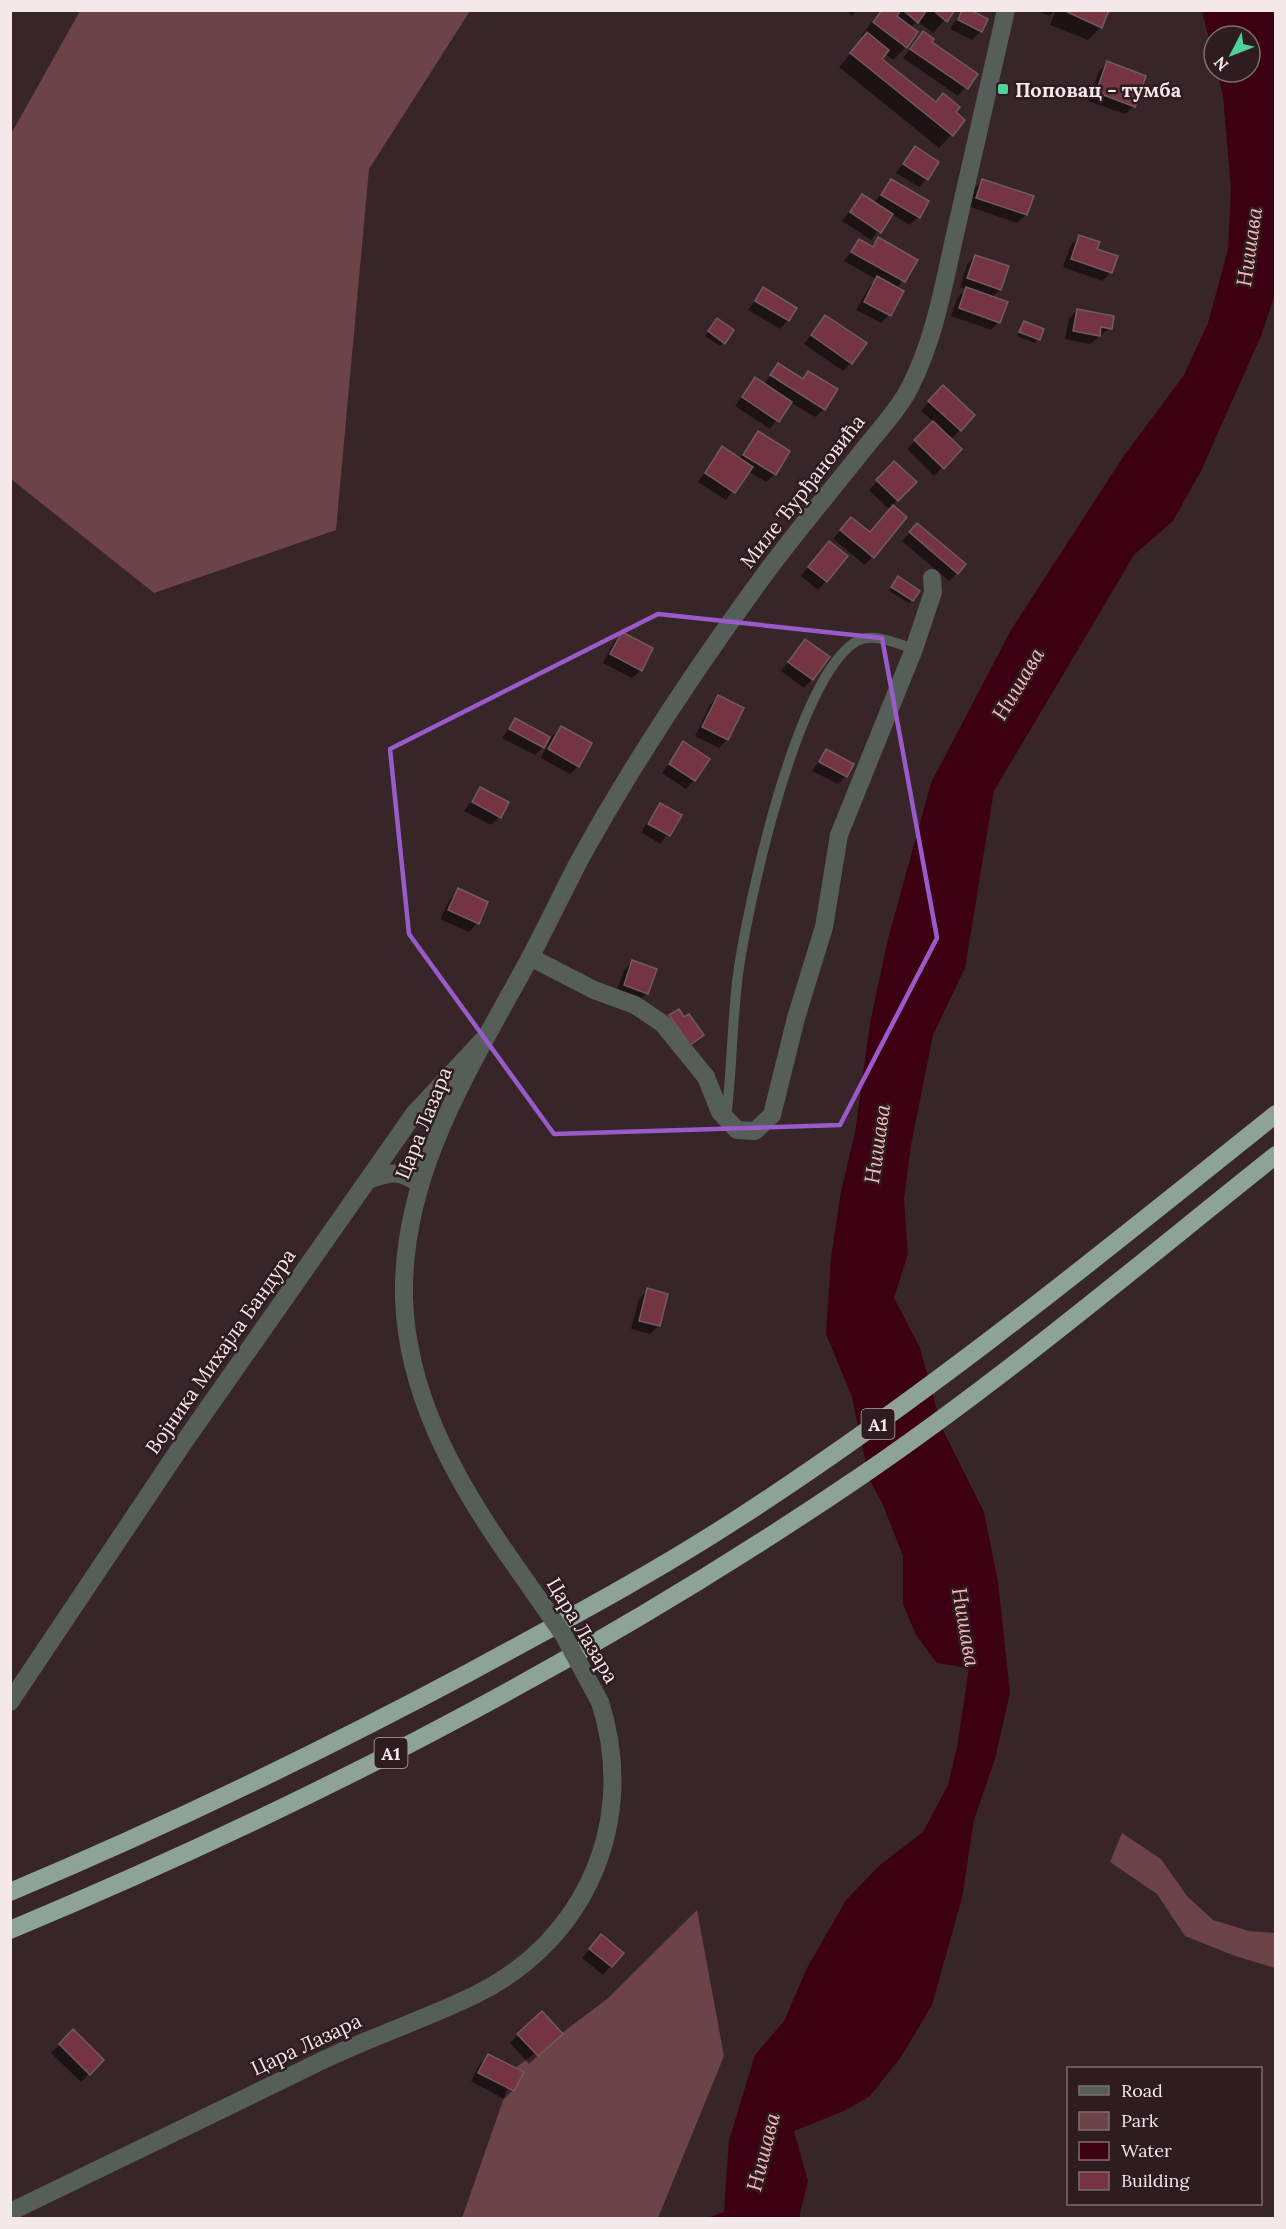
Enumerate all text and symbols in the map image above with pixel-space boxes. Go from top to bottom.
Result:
north arrow [1202,24,1262,84]
text: N [1209,53,1232,75]
place label: Поповац - тумба [1015,77,1182,102]
marker: Поповац - тумба [996,82,1010,96]
water label: Нишава [1230,205,1268,288]
street label: Миле Ђурђановића [734,409,870,573]
water label: Нишава [986,642,1050,725]
street label: Цара Лазара [389,1063,457,1183]
water label: Нишава [858,1102,896,1185]
street label: Војника Михајла Бандура [140,1243,300,1459]
road number: A1 [862,1409,894,1439]
street label: Цара Лазара [542,1573,624,1687]
water label: Нишава [946,1585,986,1669]
road number: A1 [374,1738,408,1768]
street label: Цара Лазара [247,2008,365,2080]
legend [1067,2067,1262,2205]
text: Road [1121,2079,1163,2102]
text: Park [1121,2109,1159,2132]
water label: Нишава [740,2110,786,2194]
text: Water [1121,2139,1172,2162]
text: Building [1121,2169,1191,2192]

